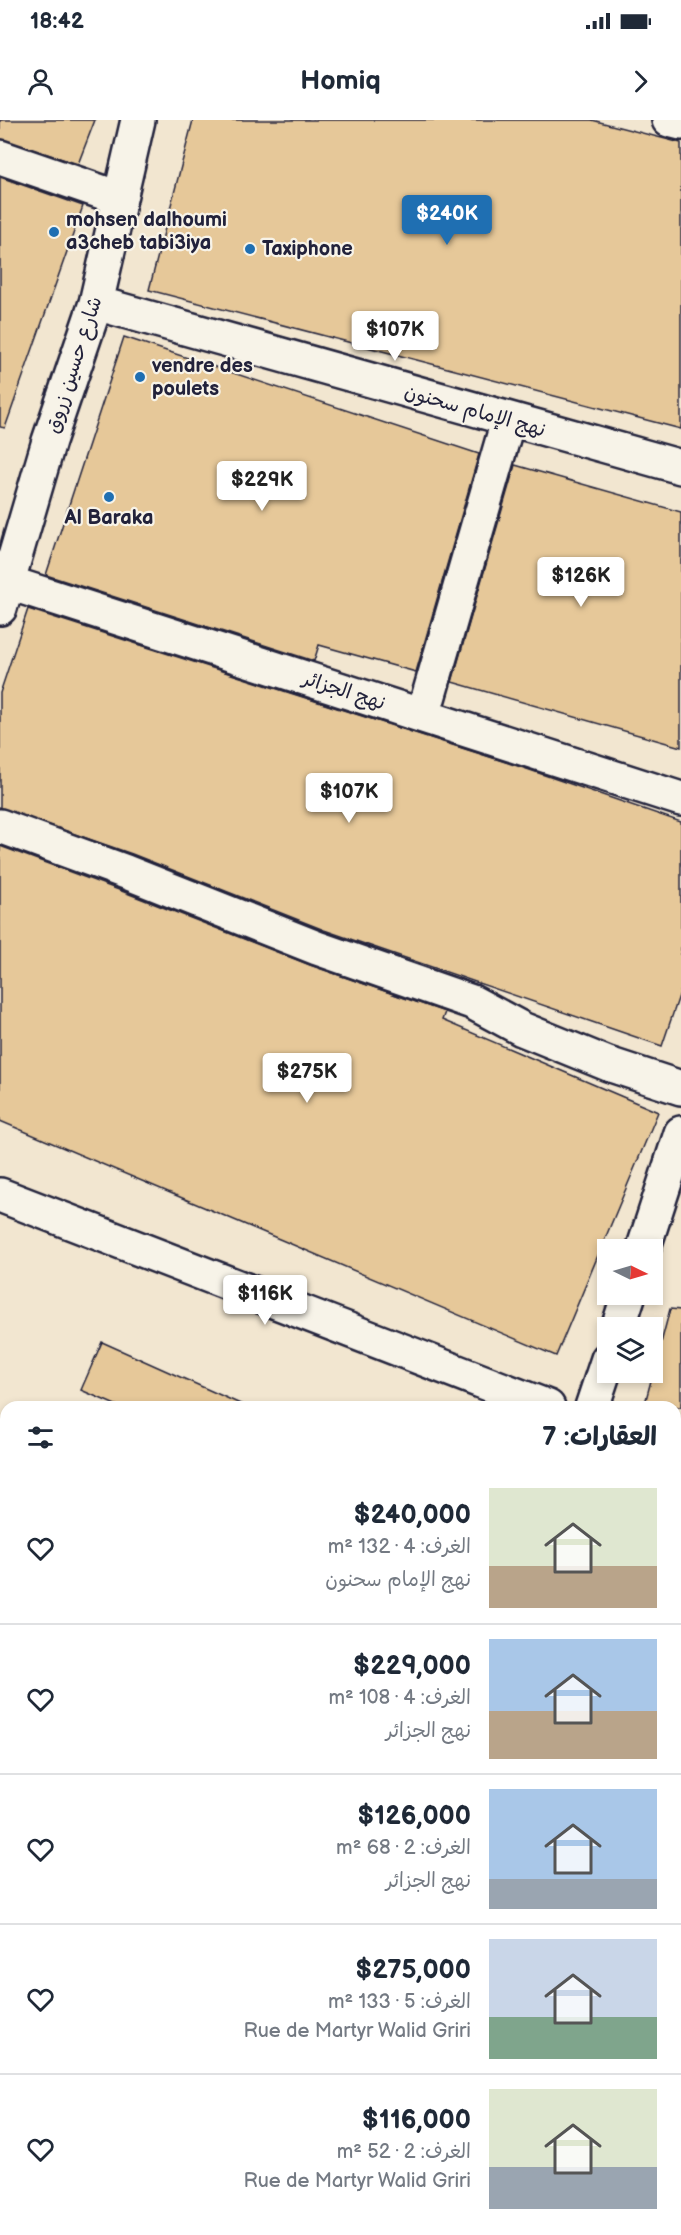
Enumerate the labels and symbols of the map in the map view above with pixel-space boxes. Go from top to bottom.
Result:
pin: $240K [405,195,489,246]
place label: mohsen dalhoumi a3cheb tabi3iya [66,208,227,255]
marker: mohsen dalhoumi a3cheb tabi3iya [47,225,61,239]
place label: Taxiphone [262,237,353,261]
marker: Taxiphone [243,242,257,256]
street label: شارع حسين زروق [41,294,108,437]
pin: $107K [353,311,437,362]
place label: vendre des poulets [151,354,253,401]
marker: vendre des poulets [133,370,147,384]
street label: نهج الإمام سحنون [401,379,548,445]
pin: $229K [220,461,304,512]
marker: Al Baraka [102,490,116,504]
place label: Al Baraka [64,506,153,530]
pin: $126K [539,557,623,608]
street label: نهج الجزائر [298,666,388,717]
pin: $107K [307,773,391,824]
pin: $275K [265,1053,349,1104]
north arrow [597,1239,663,1305]
pin: $116K [223,1275,307,1326]

